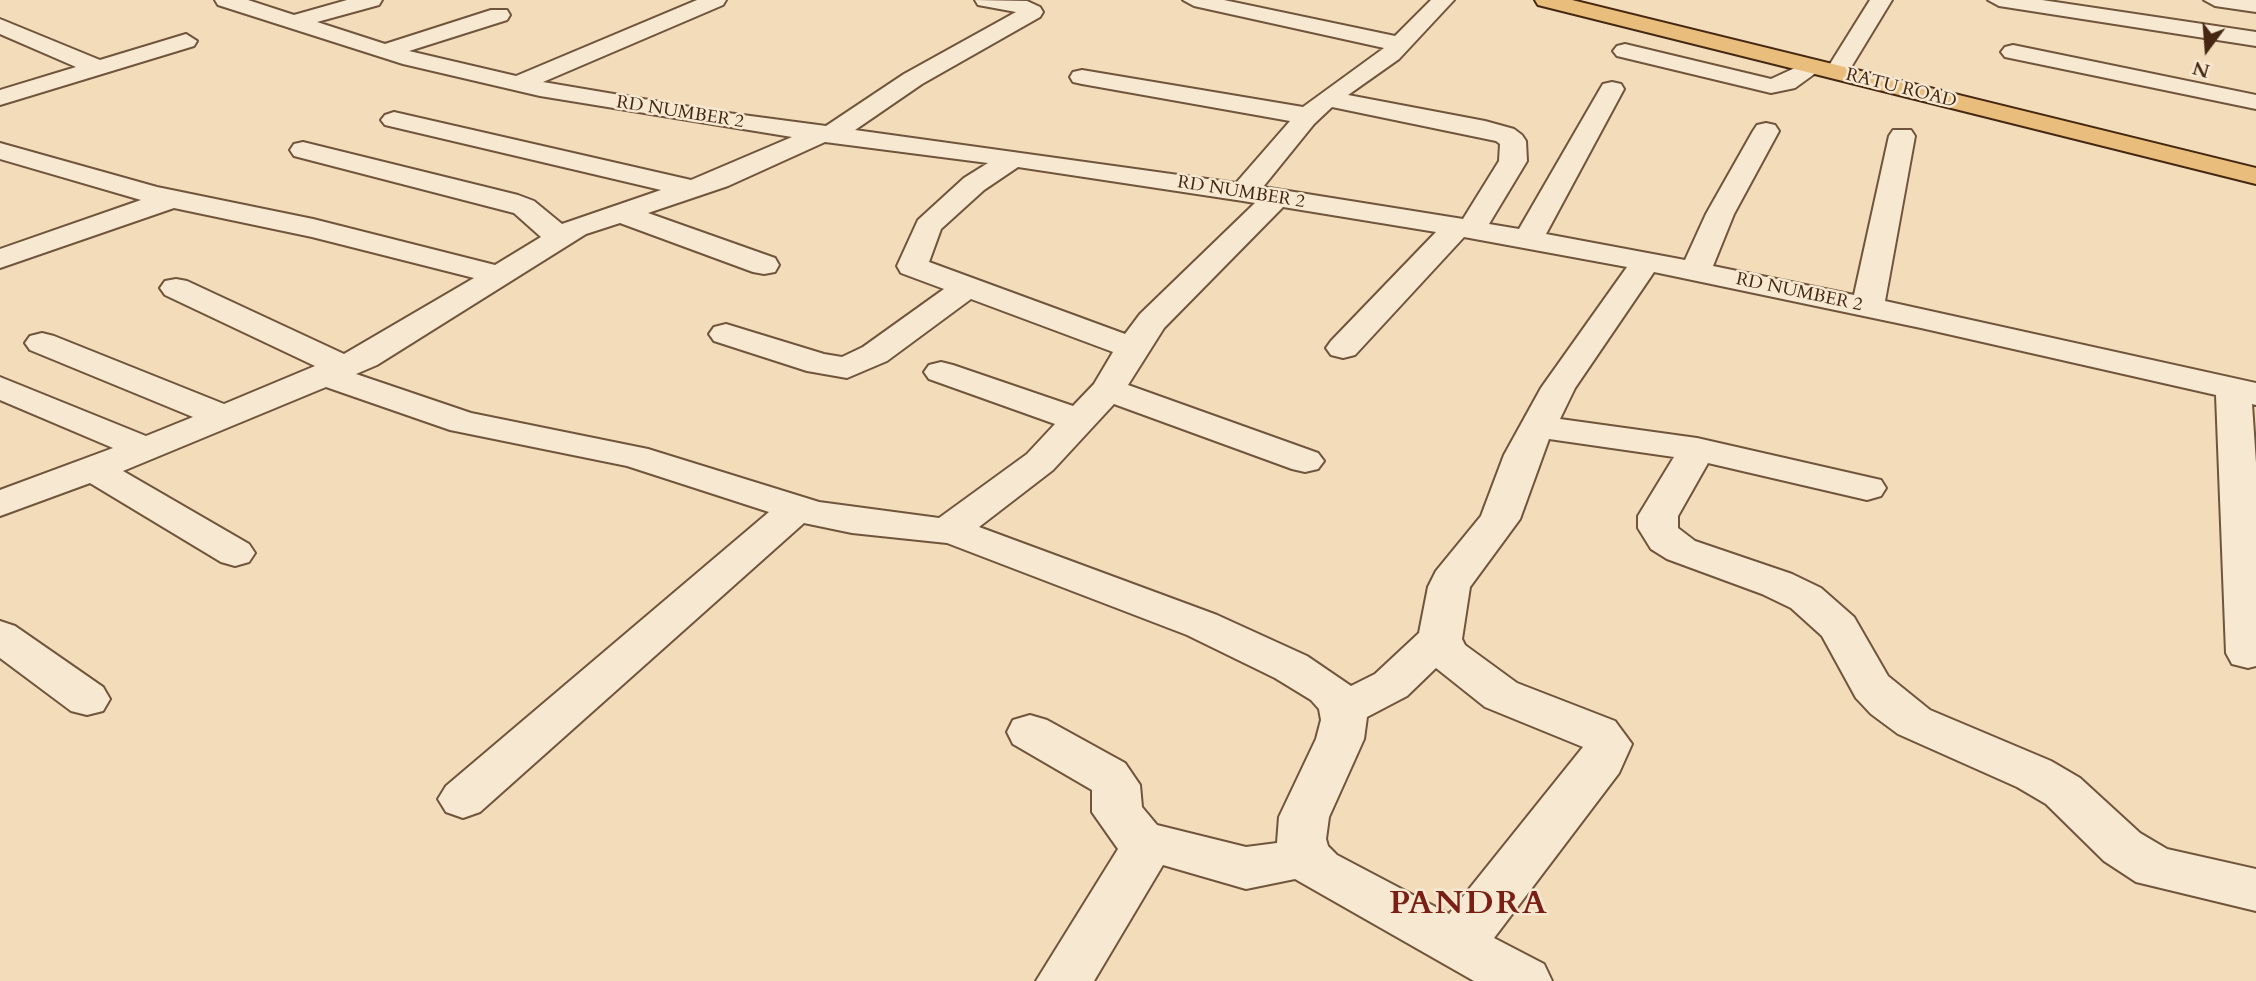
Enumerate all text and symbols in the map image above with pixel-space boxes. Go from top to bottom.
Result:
north arrow [2172,14,2242,84]
text: N [2190,54,2213,84]
street label: RATU ROAD [1843,65,1959,113]
street label: RD NUMBER 2 [615,92,745,134]
street label: RD NUMBER 2 [1176,172,1306,214]
street label: RD NUMBER 2 [1734,269,1864,317]
district label: PANDRA [1390,885,1548,925]

